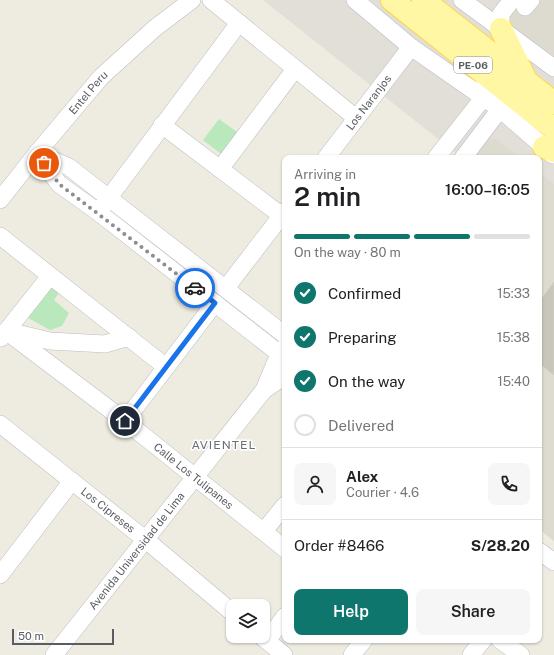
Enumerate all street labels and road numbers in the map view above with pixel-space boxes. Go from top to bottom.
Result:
road number: PE-06 [454,57,492,73]
street label: Entel Peru [66,68,110,117]
street label: Los Naranjos [344,72,394,132]
street label: Calle Los Tulipanes [151,440,236,512]
street label: Los Cipreses [79,485,138,535]
street label: Avenida Universidad de Lima [86,490,187,612]

